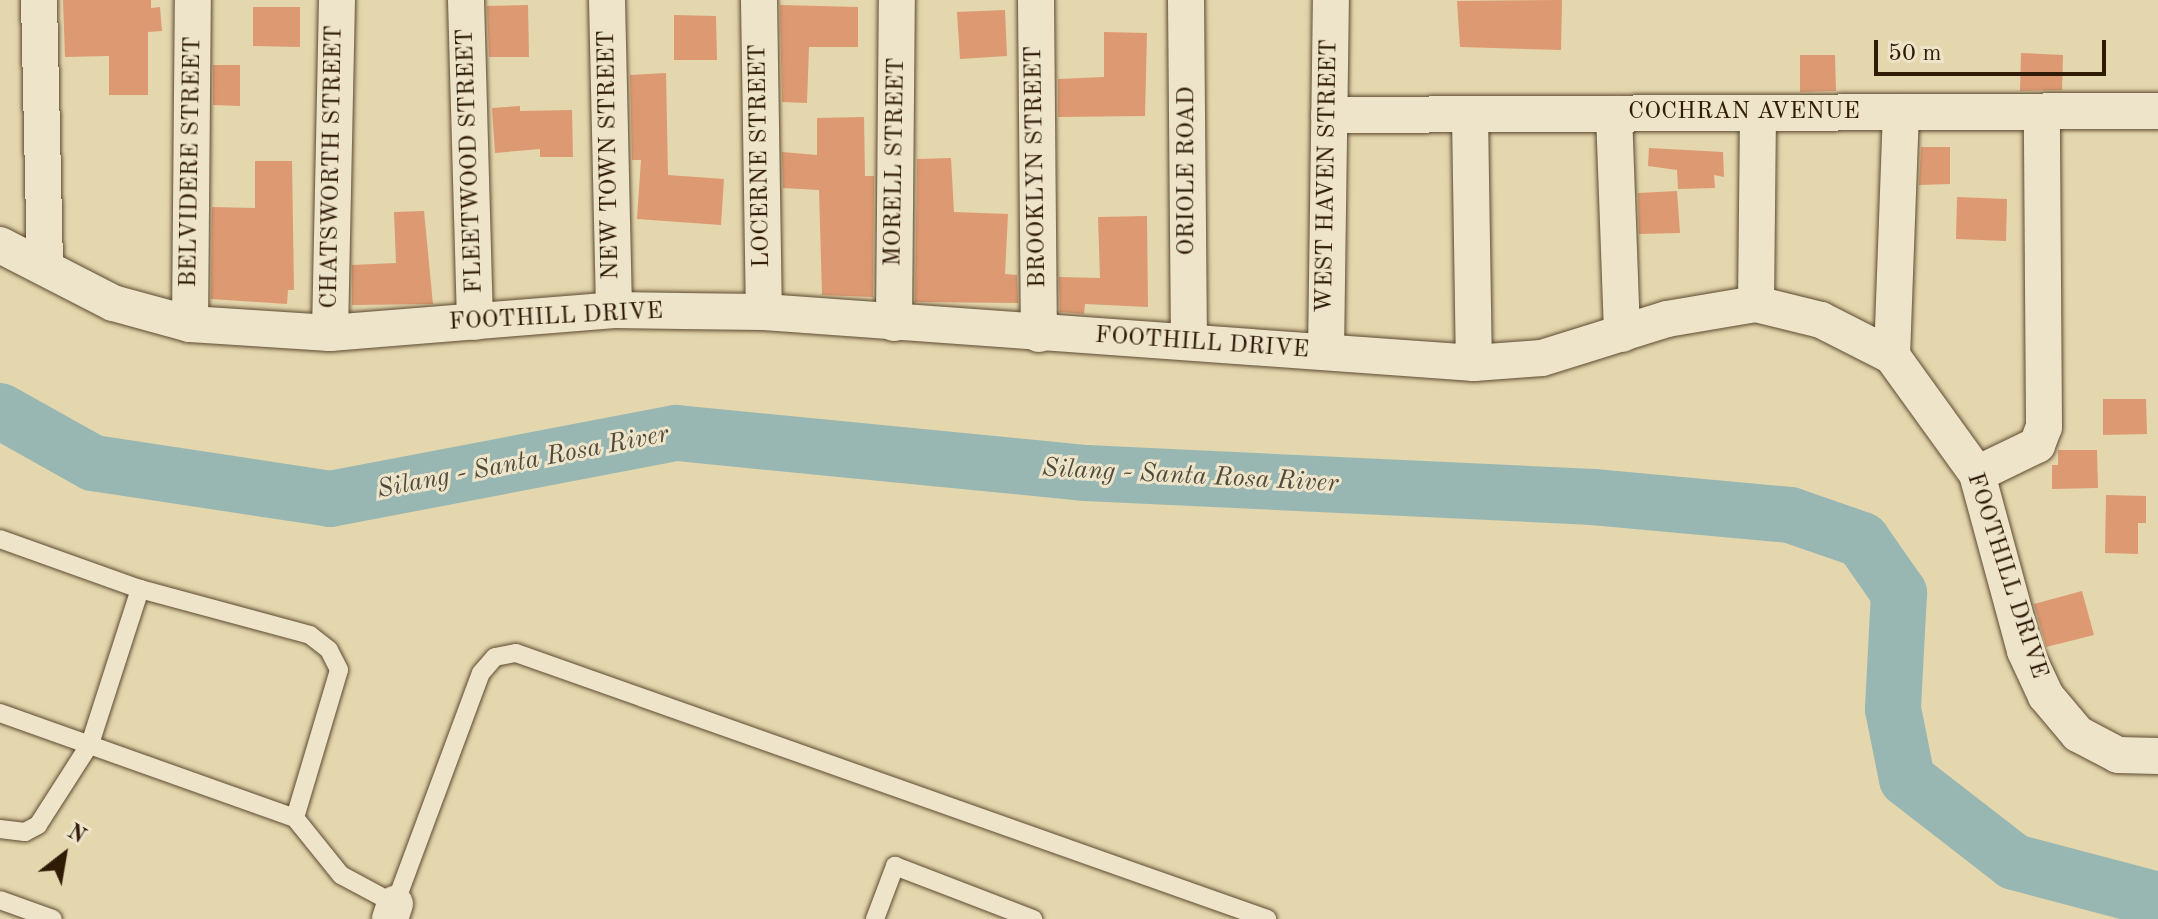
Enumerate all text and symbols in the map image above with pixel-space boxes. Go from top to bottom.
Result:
scale bar [1878,24,2110,74]
street label: CHATSWORTH STREET [316,25,350,309]
street label: FLEETWOOD STREET [452,28,490,294]
street label: NEW TOWN STREET [593,30,627,280]
street label: BELVIDERE STREET [175,36,209,288]
street label: WEST HAVEN STREET [1311,39,1345,313]
text: 50 m [1888,42,1942,66]
street label: LOCERNE STREET [745,44,777,268]
street label: BROOKLYN STREET [1020,46,1054,288]
street label: MORELL STREET [880,57,912,267]
street label: ORIOLE ROAD [1174,86,1202,256]
street label: COCHRAN AVENUE [1628,99,1860,127]
street label: FOOTHILL DRIVE [448,298,664,338]
street label: FOOTHILL DRIVE [1094,322,1310,366]
water label: Silang - Santa Rosa River [374,419,672,507]
water label: Silang - Santa Rosa River [1041,454,1339,500]
street label: FOOTHILL DRIVE [1959,469,2053,683]
north arrow [24,815,104,895]
text: N [63,821,89,848]

